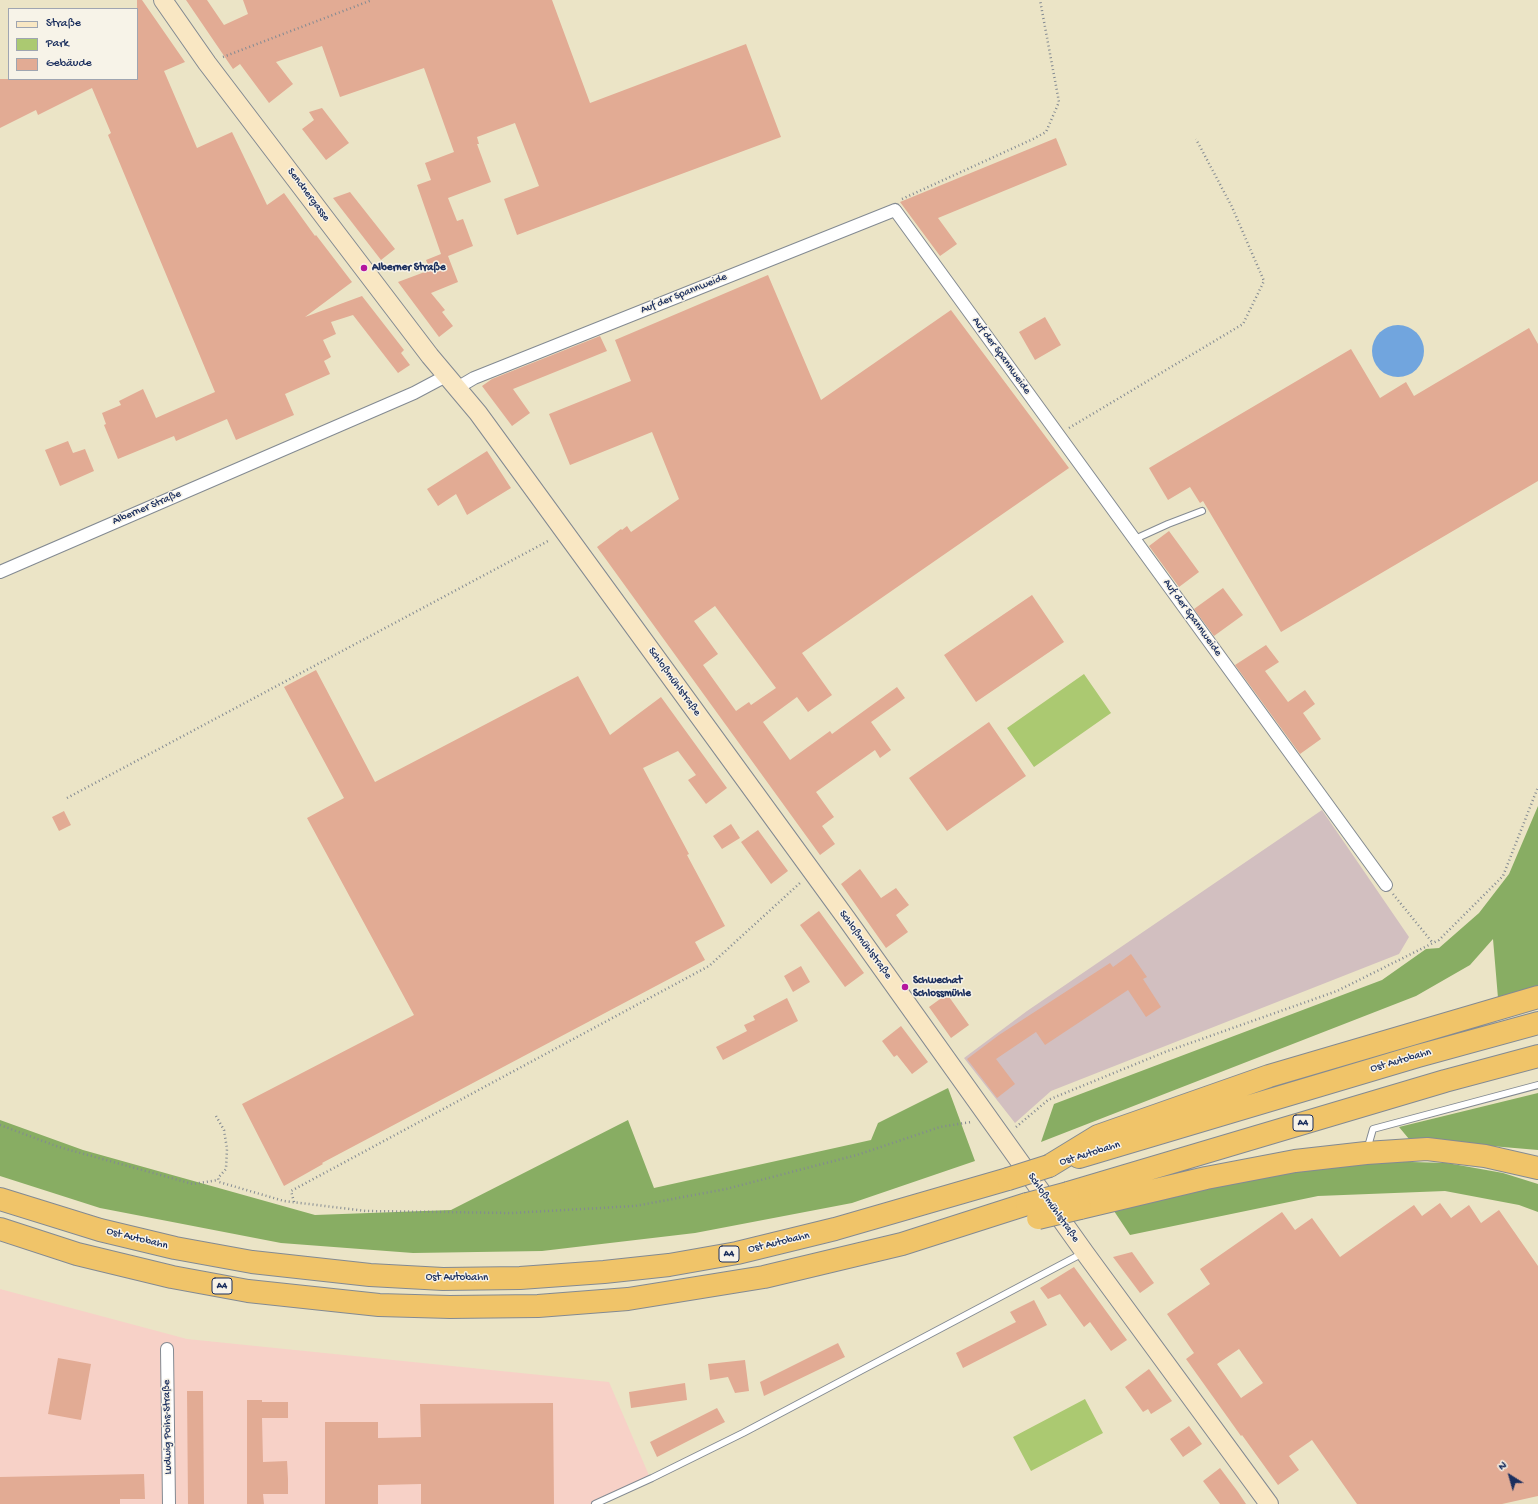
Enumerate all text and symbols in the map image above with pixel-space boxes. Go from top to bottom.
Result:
legend [8,8,138,80]
text: Straße [46,17,81,31]
text: Park [46,37,69,51]
text: Gebäude [46,57,92,71]
street label: Sendnergasse [284,166,332,224]
place label: Alberner Straße [372,261,446,275]
marker: Alberner Straße [359,263,369,273]
street label: Auf der Spannweide [639,271,729,317]
street label: Auf der Spannweide [969,315,1033,397]
street label: Alberner Straße [111,488,183,528]
street label: Auf der Spannweide [1160,577,1224,659]
street label: Schloßmühlstraße [645,645,703,719]
street label: Schloßmühlstraße [836,908,894,982]
place label: Schwechat Schlossmühle [913,974,971,1000]
marker: Schwechat Schlossmühle [900,982,910,992]
street label: Ost Autobahn [1369,1046,1433,1076]
road number: A4 [1293,1115,1313,1131]
street label: Ost Autobahn [1058,1139,1122,1169]
street label: Schloßmühlstraße [1024,1171,1082,1245]
street label: Ost Autobahn [105,1225,169,1253]
street label: Ost Autobahn [747,1230,811,1256]
road number: A4 [719,1246,739,1262]
street label: Ost Autobahn [426,1271,488,1285]
road number: A4 [212,1278,232,1294]
street label: Ludwig Poihs-Straße [161,1379,175,1475]
north arrow [1490,1456,1530,1496]
text: N [1496,1459,1509,1473]

